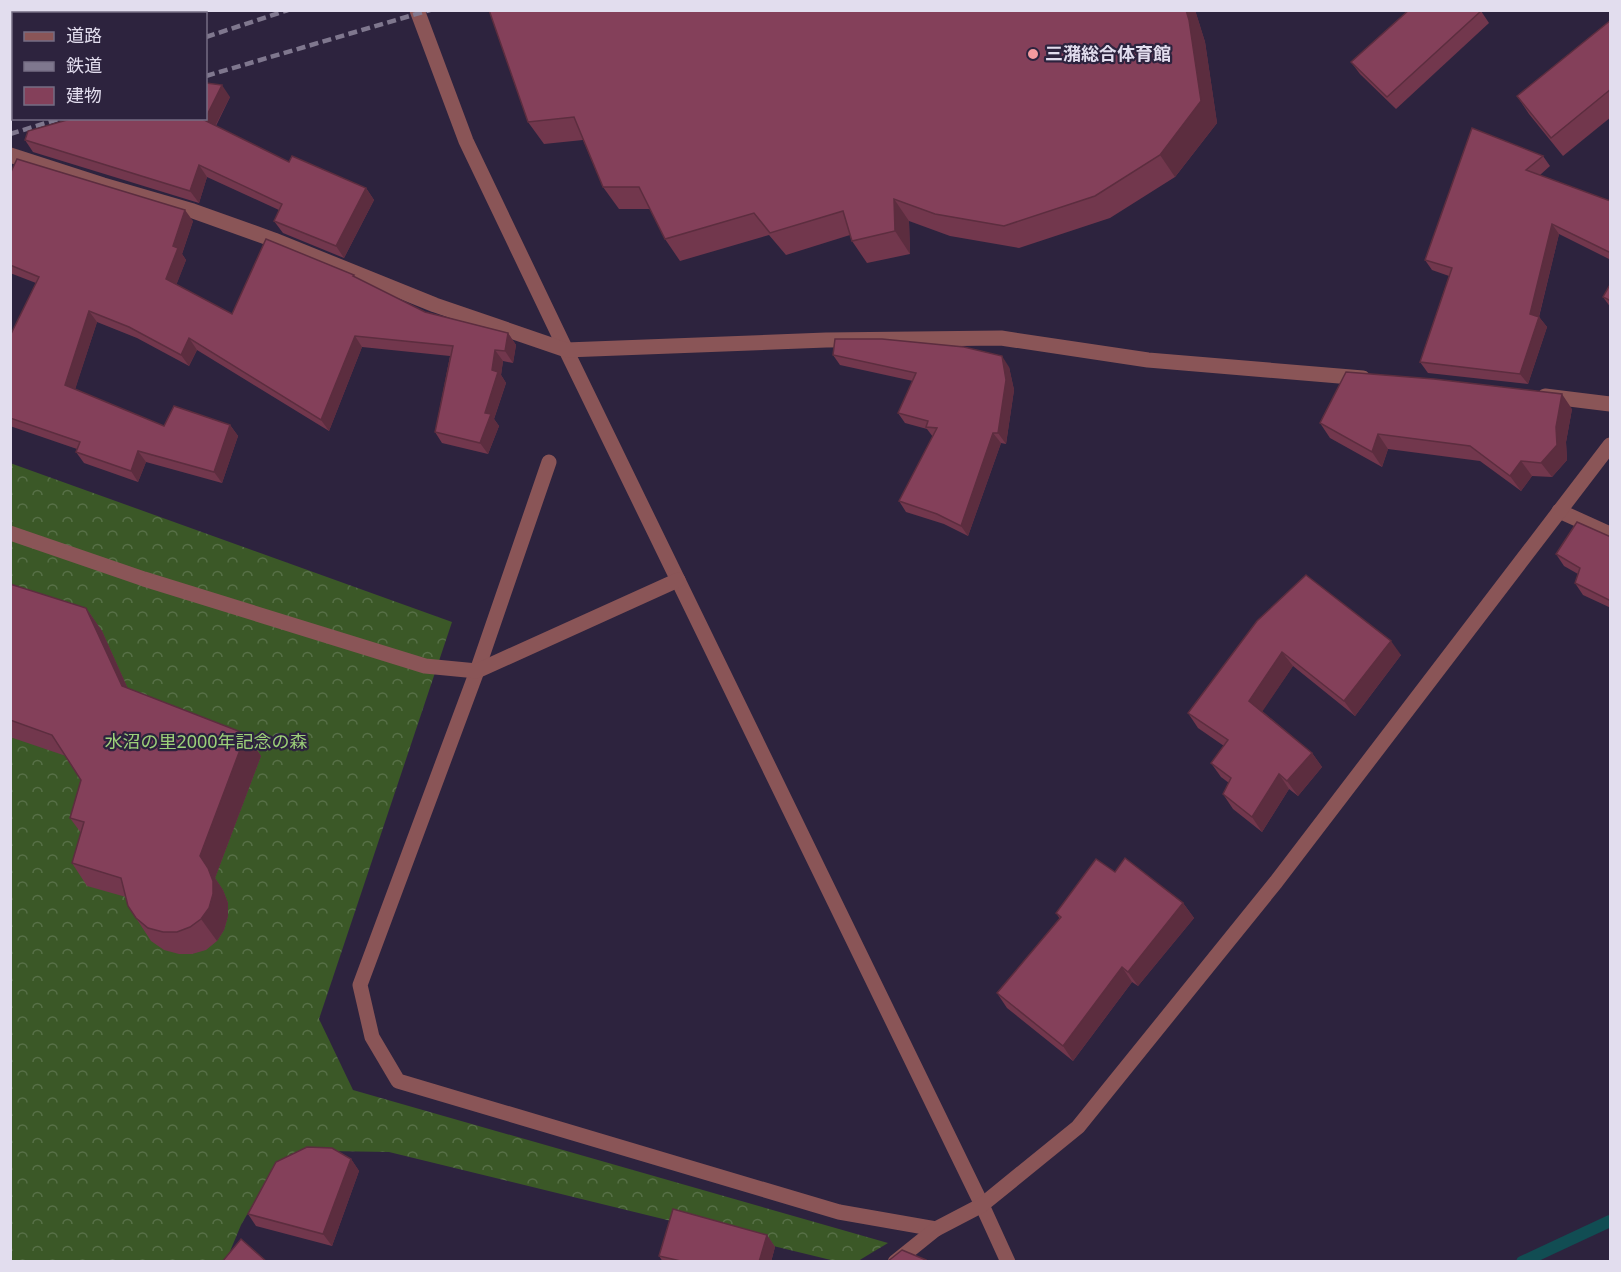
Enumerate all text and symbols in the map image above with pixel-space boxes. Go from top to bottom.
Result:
legend [12,12,207,120]
text: 道路 [66,23,102,47]
place label: 三潴総合体育館 [1045,41,1171,65]
marker: 三潴総合体育館 [1026,47,1040,61]
text: 鉄道 [66,53,102,77]
text: 建物 [66,83,102,107]
park label: 水沼の里2000年記念の森 [104,729,308,753]

